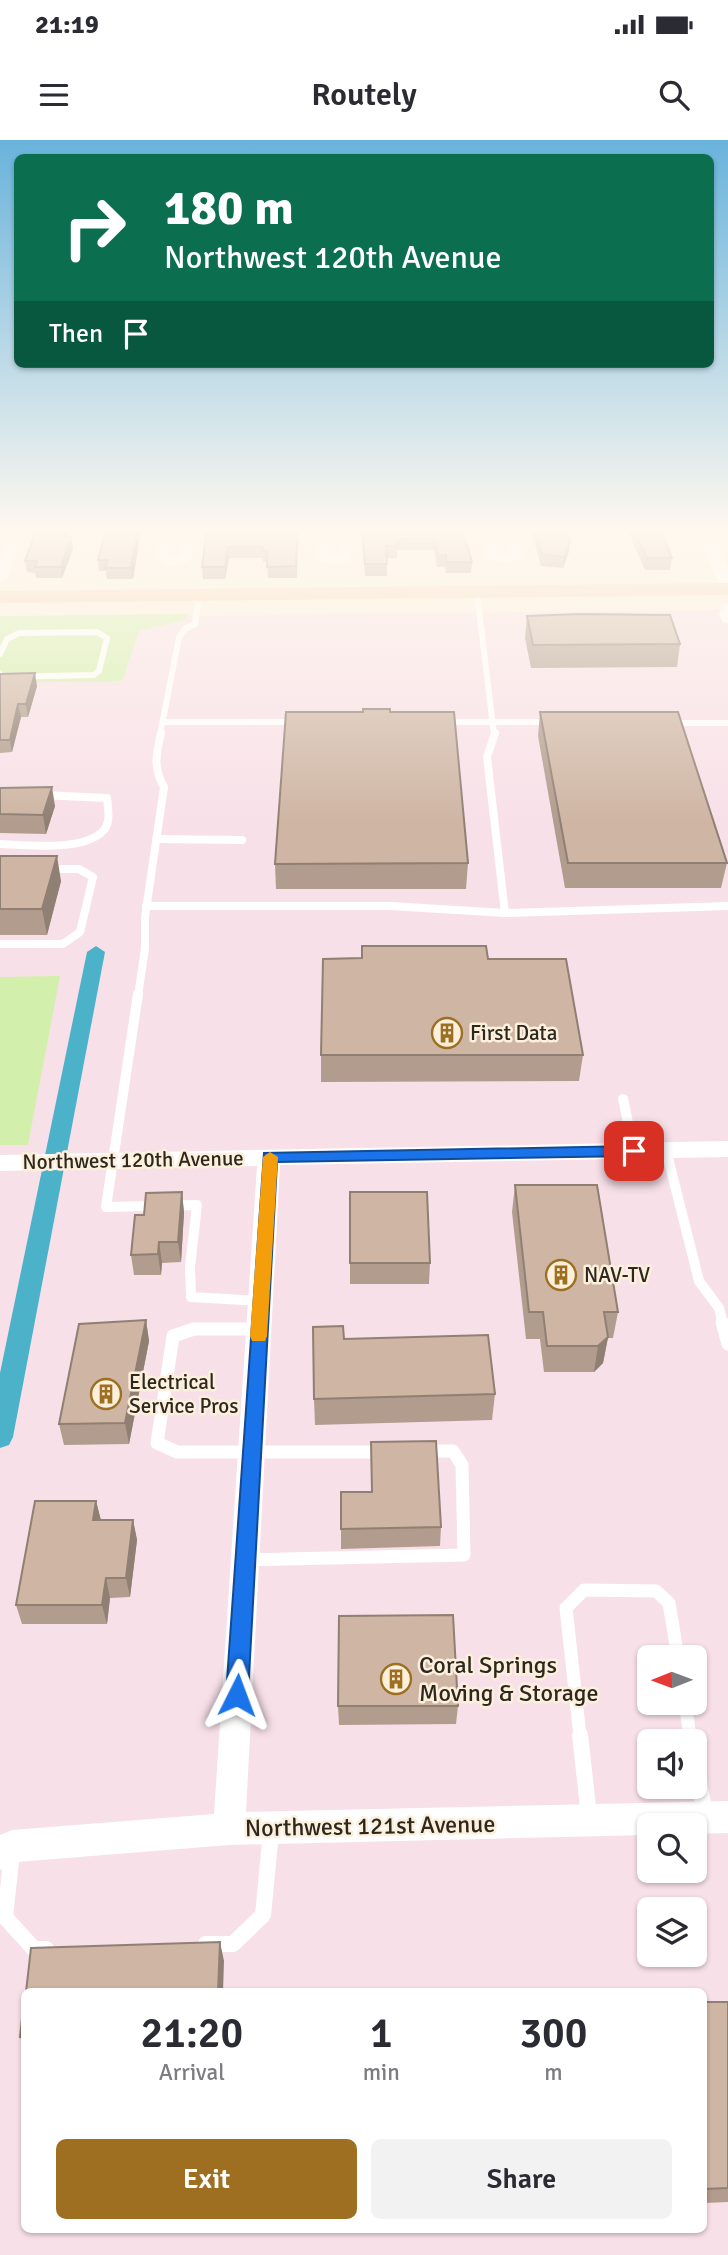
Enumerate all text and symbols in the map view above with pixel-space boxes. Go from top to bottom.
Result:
text: 21:19 [35,9,99,41]
text: Routely [311,75,417,114]
icon: menu [35,76,73,114]
icon: search [655,76,693,114]
text: 180 m [164,178,294,238]
icon: right [49,182,140,273]
text: Northwest 120th Avenue [164,238,502,277]
icon: arrive [117,315,155,353]
text: Then [49,318,103,350]
building icon: First Data [430,1016,464,1050]
place label: First Data [470,1020,557,1046]
pin [604,1121,664,1181]
icon: arrive [615,1132,653,1170]
street label: Northwest 120th Avenue [22,1145,244,1175]
building icon: NAV-TV [544,1258,578,1292]
place label: NAV-TV [584,1262,650,1288]
place label: Electrical Service Pros [129,1369,238,1419]
building icon: Electrical Service Pros [89,1377,123,1411]
north arrow [637,1645,707,1715]
map controls [637,1645,707,1967]
place label: Coral Springs Moving & Storage [419,1650,598,1708]
position arrow [200,1658,274,1732]
building icon: Coral Springs Moving & Storage [379,1662,413,1696]
button: sound [637,1729,707,1799]
street label: Northwest 121st Avenue [244,1809,496,1843]
button: search [637,1813,707,1883]
button: layers [637,1897,707,1967]
text: 21:20 [141,2008,243,2059]
text: 1 [370,2008,393,2059]
text: 300 [519,2008,587,2059]
text: Arrival [159,2058,225,2087]
text: min [363,2058,400,2087]
text: m [544,2058,563,2087]
button: Exit [56,2139,357,2219]
button: Share [371,2139,672,2219]

